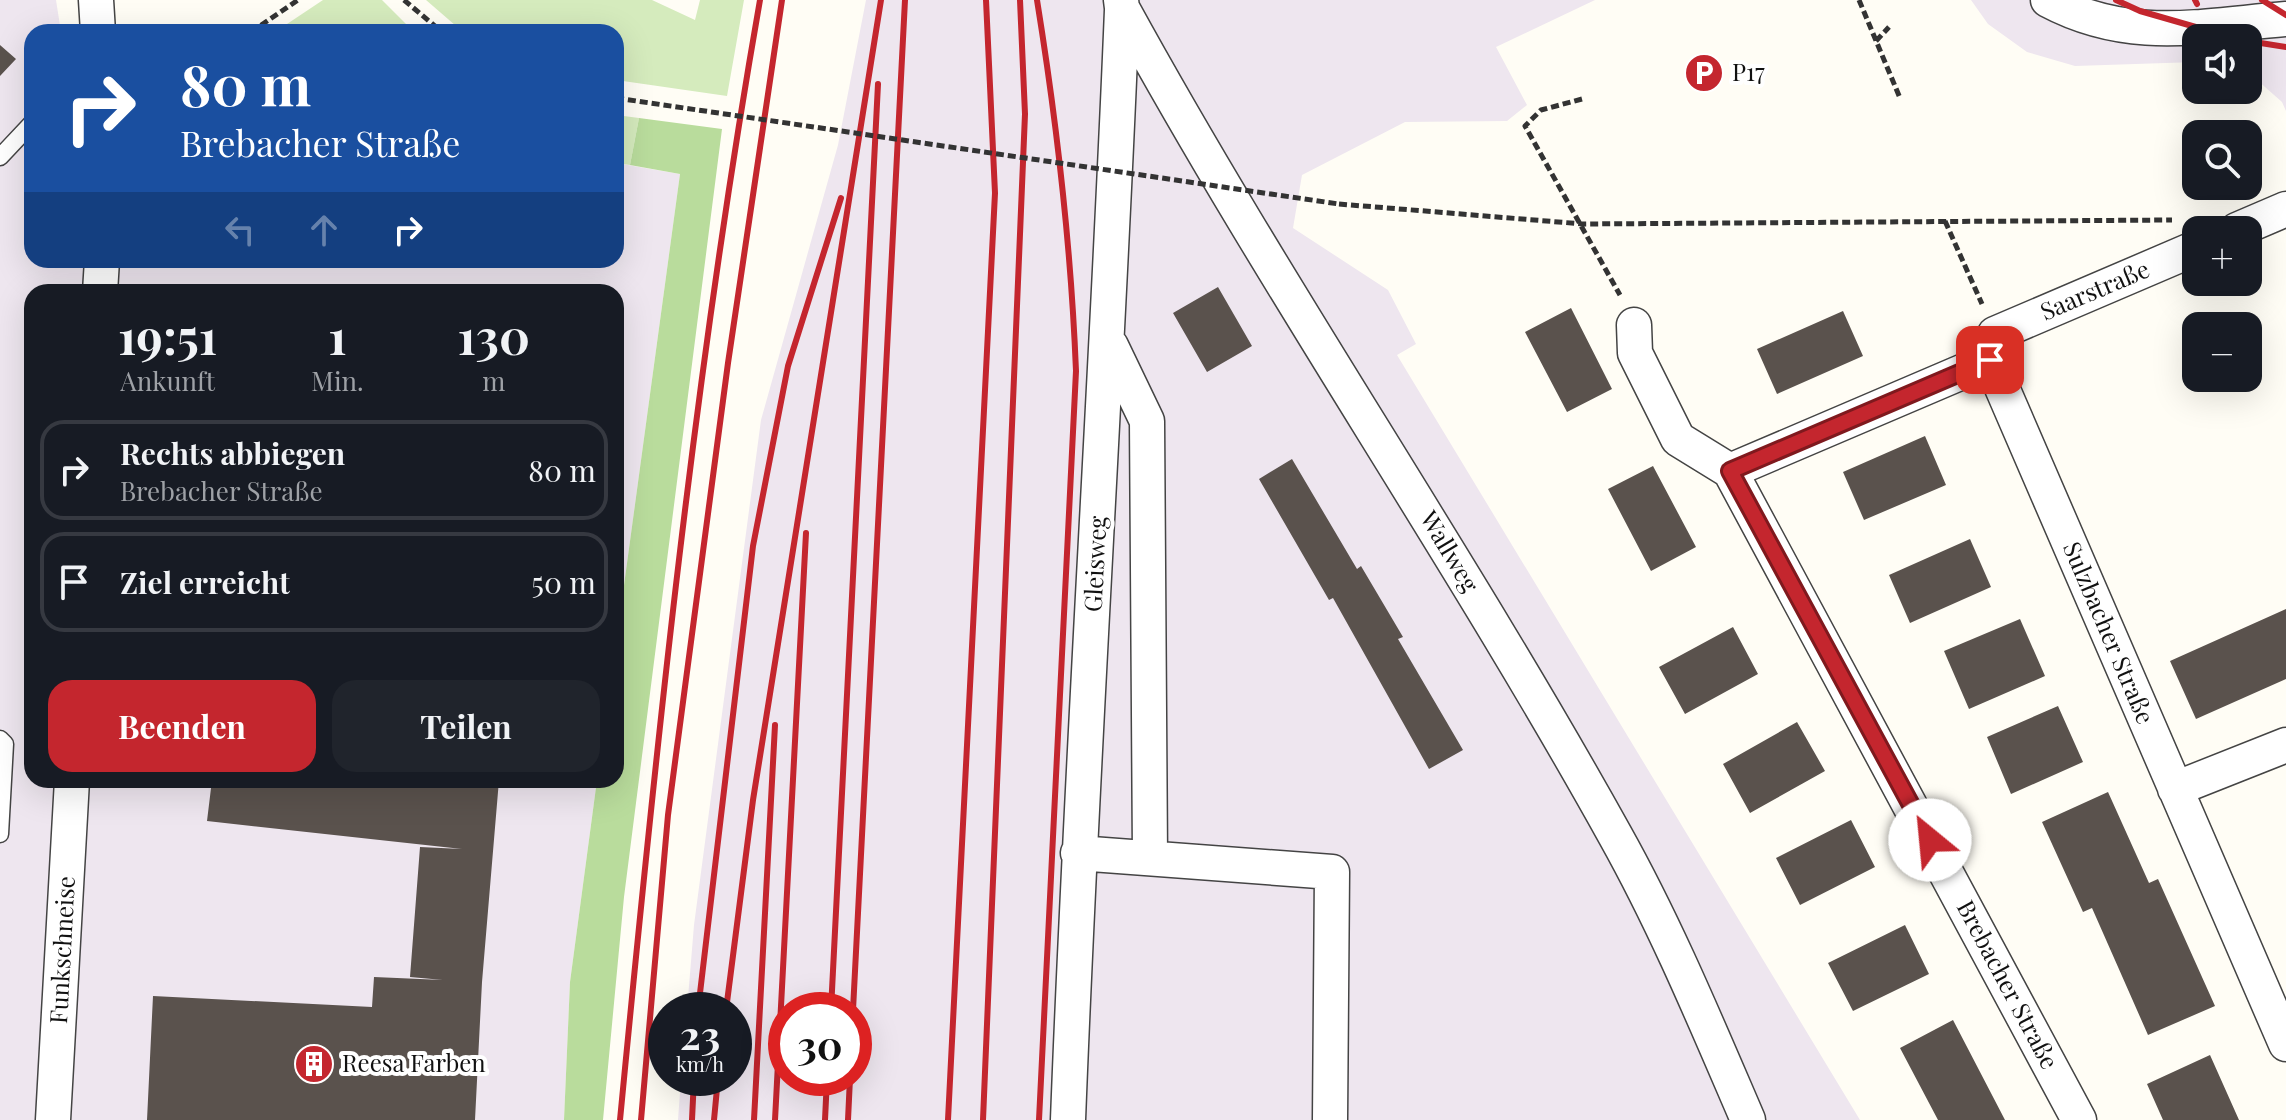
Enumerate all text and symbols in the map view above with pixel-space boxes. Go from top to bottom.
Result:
map controls [2182,24,2262,392]
button: sound [2182,24,2262,104]
text: 80 m [180,46,311,121]
parking icon: P17 [1683,52,1725,94]
place label: P17 [1732,55,1765,87]
icon: right [48,56,152,160]
text: Brebacher Straße [180,118,460,166]
button: search [2182,120,2262,200]
icon: left [218,208,262,252]
icon: ahead [302,208,346,252]
icon: right [386,208,430,252]
button: + [2182,216,2262,296]
street label: Saarstraße [2035,252,2154,326]
text: 19:51 [118,303,217,367]
text: 1 [328,303,347,367]
text: 130 [458,303,530,367]
button: − [2182,312,2262,392]
pin [1956,326,2024,394]
icon: arrive [1968,338,2012,382]
text: Ankunft [120,363,215,398]
text: Min. [311,363,364,398]
text: m [482,363,505,398]
text: Rechts abbiegen [120,433,345,473]
icon: right [52,448,96,492]
text: 80 m [528,450,596,490]
text: Brebacher Straße [120,473,323,508]
street label: Wallweg [1413,504,1488,598]
street label: Gleisweg [1076,515,1113,613]
street label: Sulzbacher Straße [2057,536,2163,728]
icon: arrive [52,560,96,604]
text: Ziel erreicht [120,562,290,602]
text: 50 m [531,562,596,602]
button: Beenden [48,680,316,772]
button: Teilen [332,680,600,772]
position arrow [1888,798,1972,882]
street label: Funkschneise [41,875,81,1025]
street label: Brebacher Straße [1951,894,2067,1074]
speed limit sign: 30 [768,992,872,1096]
text: 23 [680,1007,720,1060]
building icon: Reesa Farben [293,1043,335,1085]
place label: Reesa Farben [342,1046,486,1078]
text: km/h [676,1050,724,1077]

